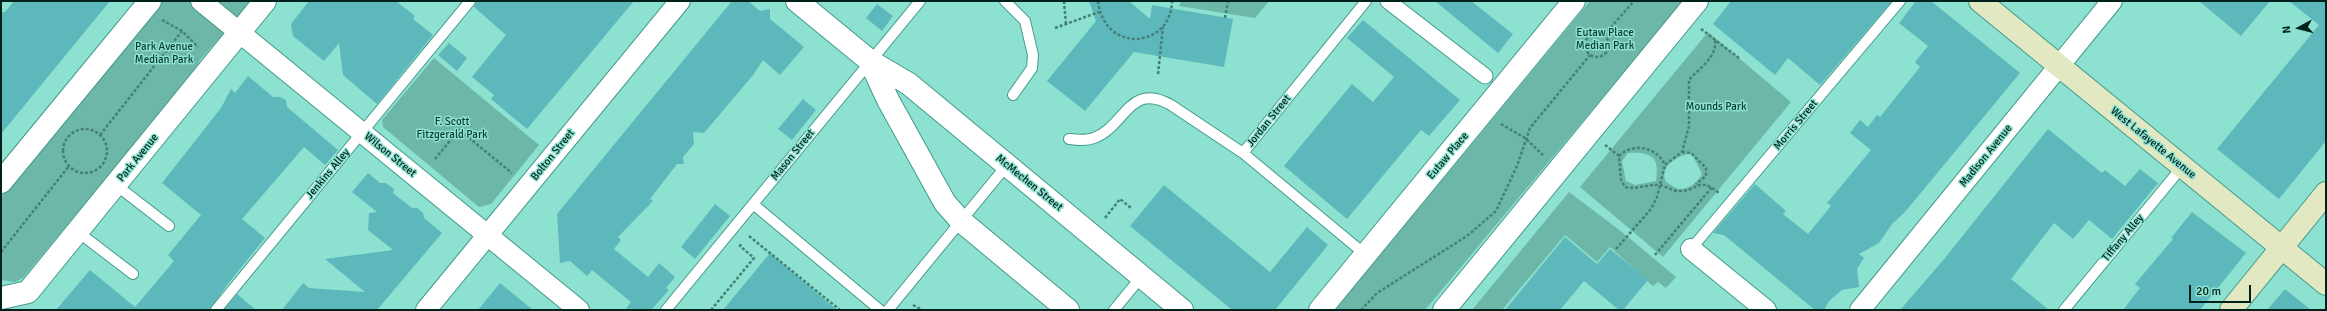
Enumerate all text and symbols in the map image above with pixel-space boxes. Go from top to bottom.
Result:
north arrow [2279,8,2319,48]
text: N [2280,25,2294,34]
park label: Eutaw Place Median Park [1576,26,1634,52]
park label: Park Avenue Median Park [135,40,193,66]
street label: Jordan Street [1244,92,1294,150]
street label: Morris Street [1771,97,1821,153]
park label: Mounds Park [1686,100,1746,114]
street label: West Lafayette Avenue [2108,104,2198,182]
park label: F. Scott Fitzgerald Park [417,115,487,141]
street label: Madison Avenue [1957,122,2015,190]
street label: Bolton Street [528,127,578,183]
street label: Mason Street [768,127,818,183]
street label: Wilson Street [361,130,419,180]
street label: Eutaw Place [1424,130,1472,182]
street label: Park Avenue [115,131,161,185]
street label: Jenkins Alley [303,146,353,202]
street label: McMechen Street [993,152,1065,214]
street label: Tiffany Alley [2099,212,2147,264]
scale bar [2191,277,2253,303]
text: 20 m [2196,284,2221,299]

